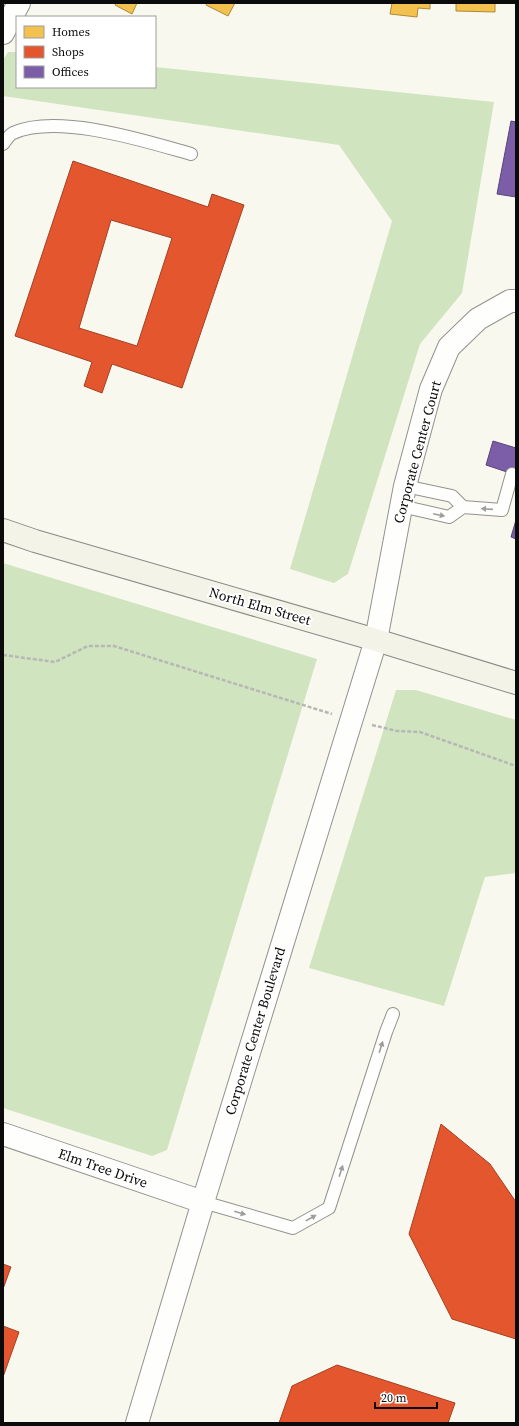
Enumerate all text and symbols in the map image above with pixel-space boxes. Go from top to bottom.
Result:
legend [16,16,156,88]
text: Homes [52,24,90,40]
text: Shops [52,44,84,60]
text: Offices [52,64,89,80]
street label: Corporate Center Court [388,378,446,525]
one-way arrow [481,506,493,513]
one-way arrow [433,512,445,518]
street label: North Elm Street [207,582,314,630]
street label: Corporate Center Boulevard [220,944,290,1117]
one-way arrow [378,1041,384,1053]
street label: Elm Tree Drive [56,1143,150,1193]
one-way arrow [338,1164,344,1176]
one-way arrow [235,1210,247,1216]
one-way arrow [305,1215,317,1221]
scale bar [375,1384,437,1410]
text: 20 m [381,1390,407,1406]

